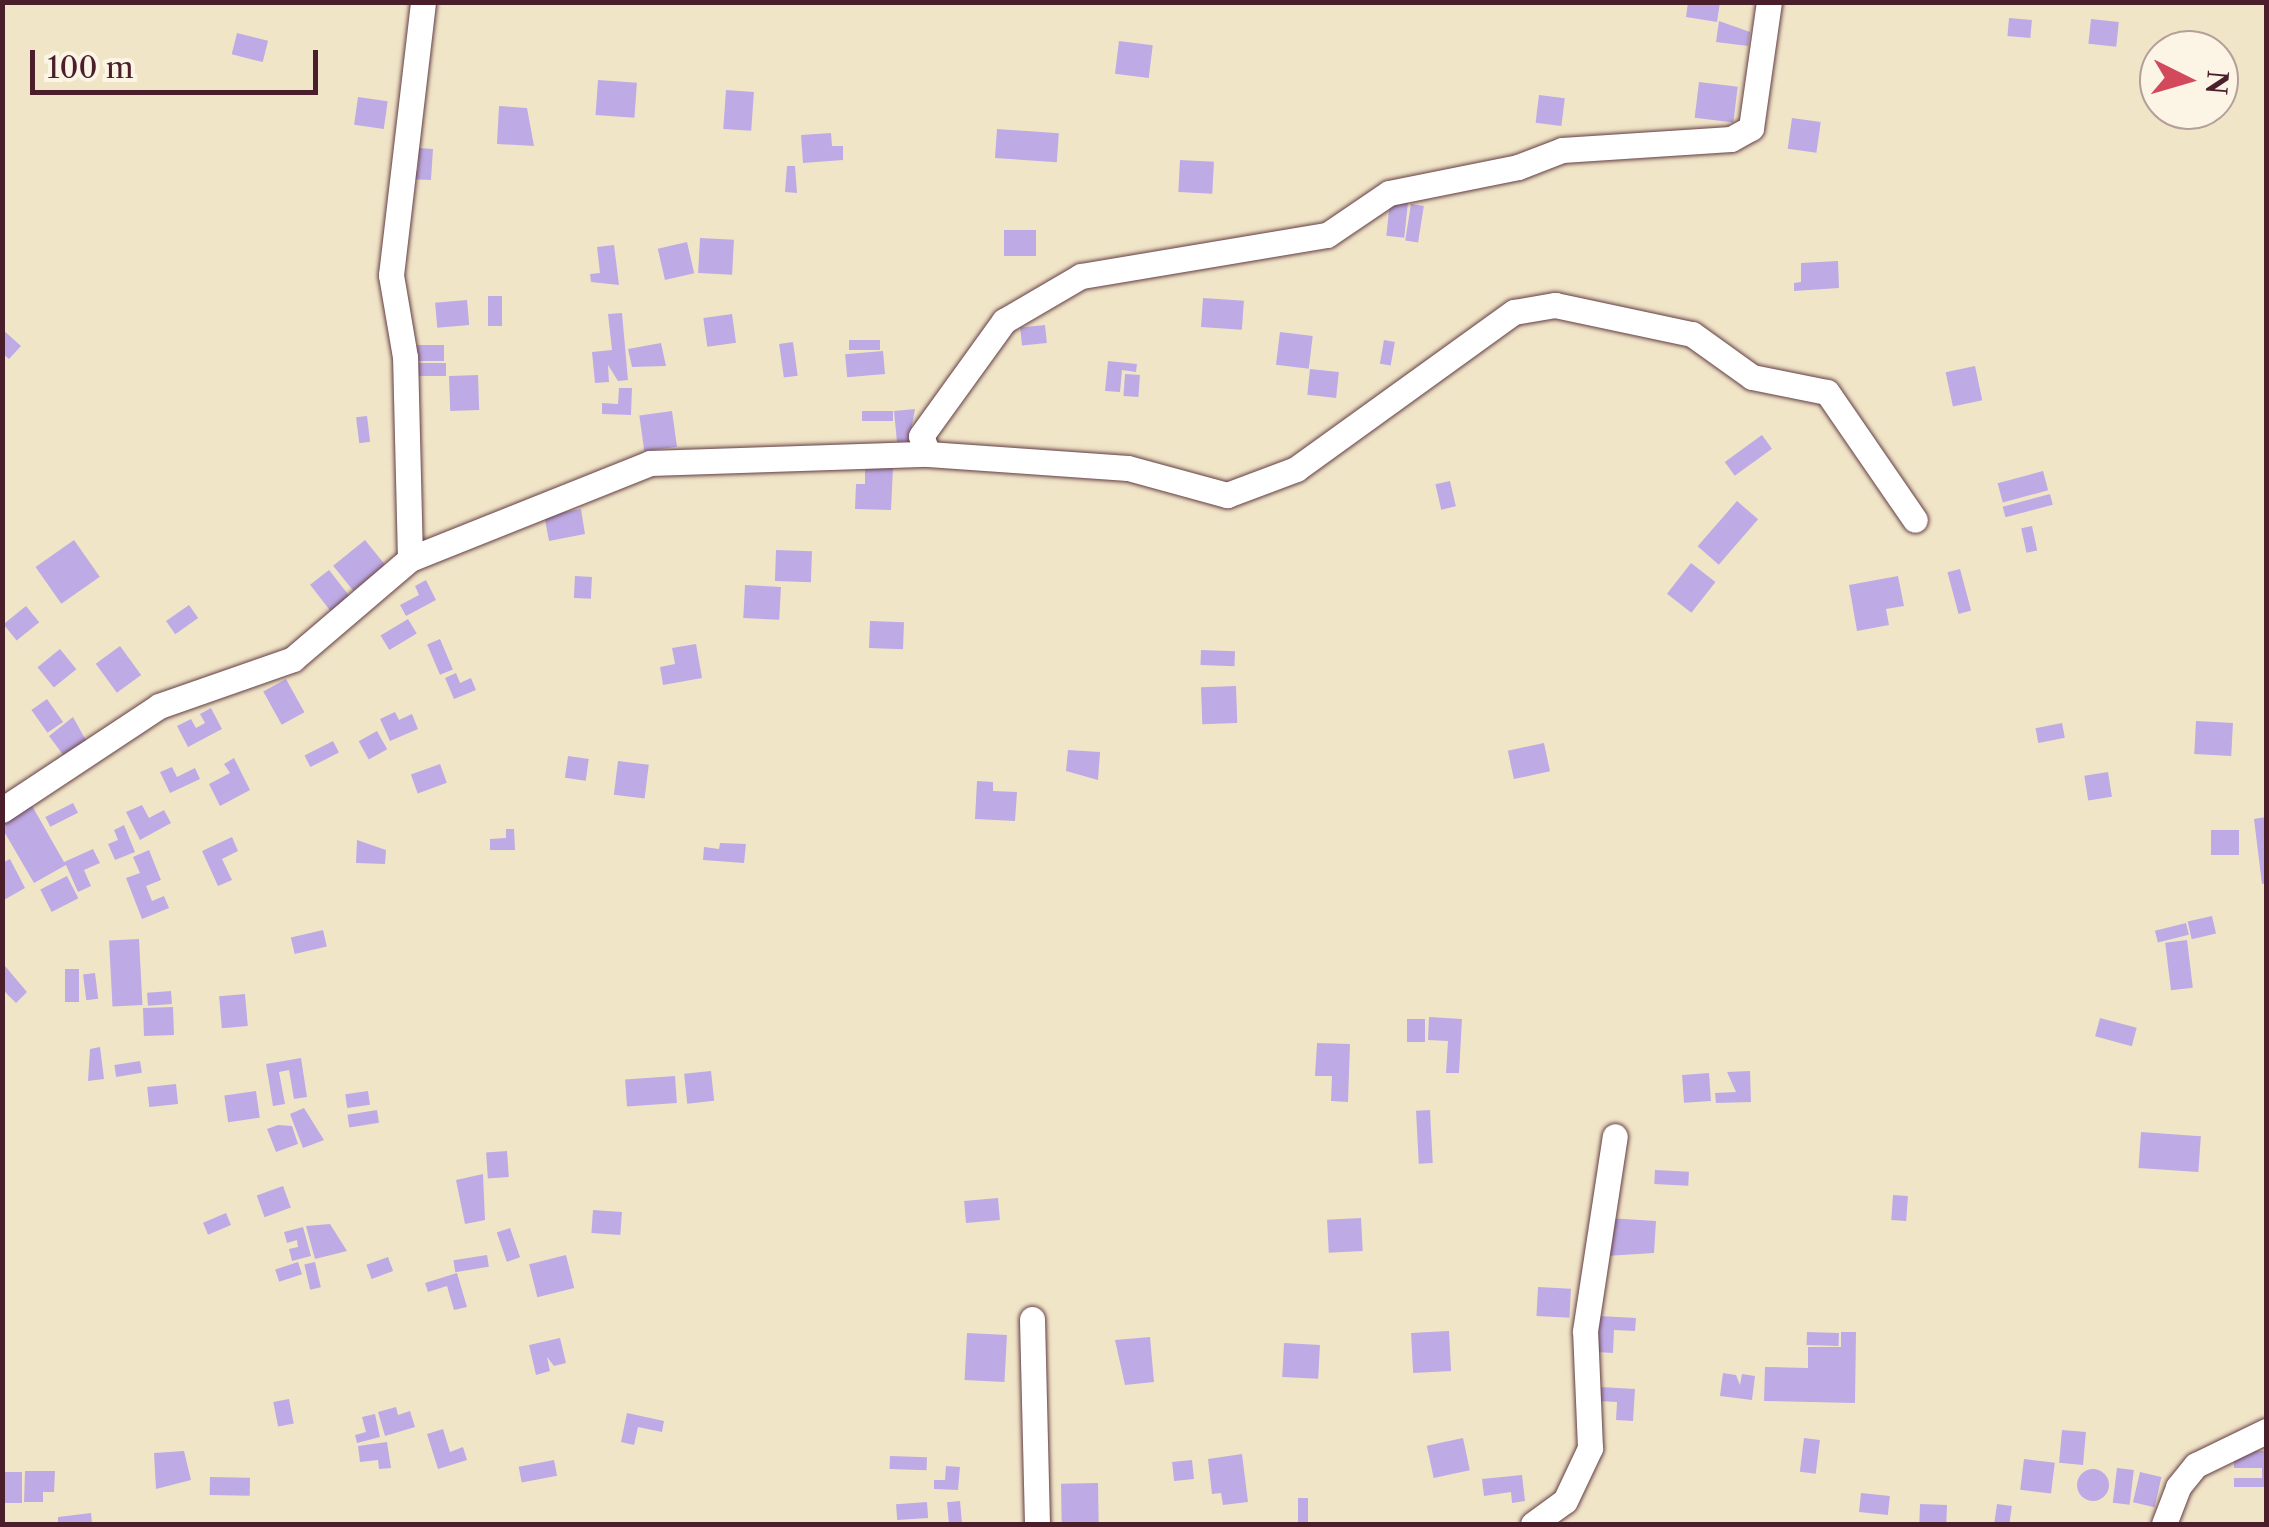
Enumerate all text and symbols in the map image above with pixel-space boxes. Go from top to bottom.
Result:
scale bar [35,30,322,92]
north arrow [2139,30,2239,130]
text: 100 m [47,49,134,86]
text: N [2199,69,2235,96]

